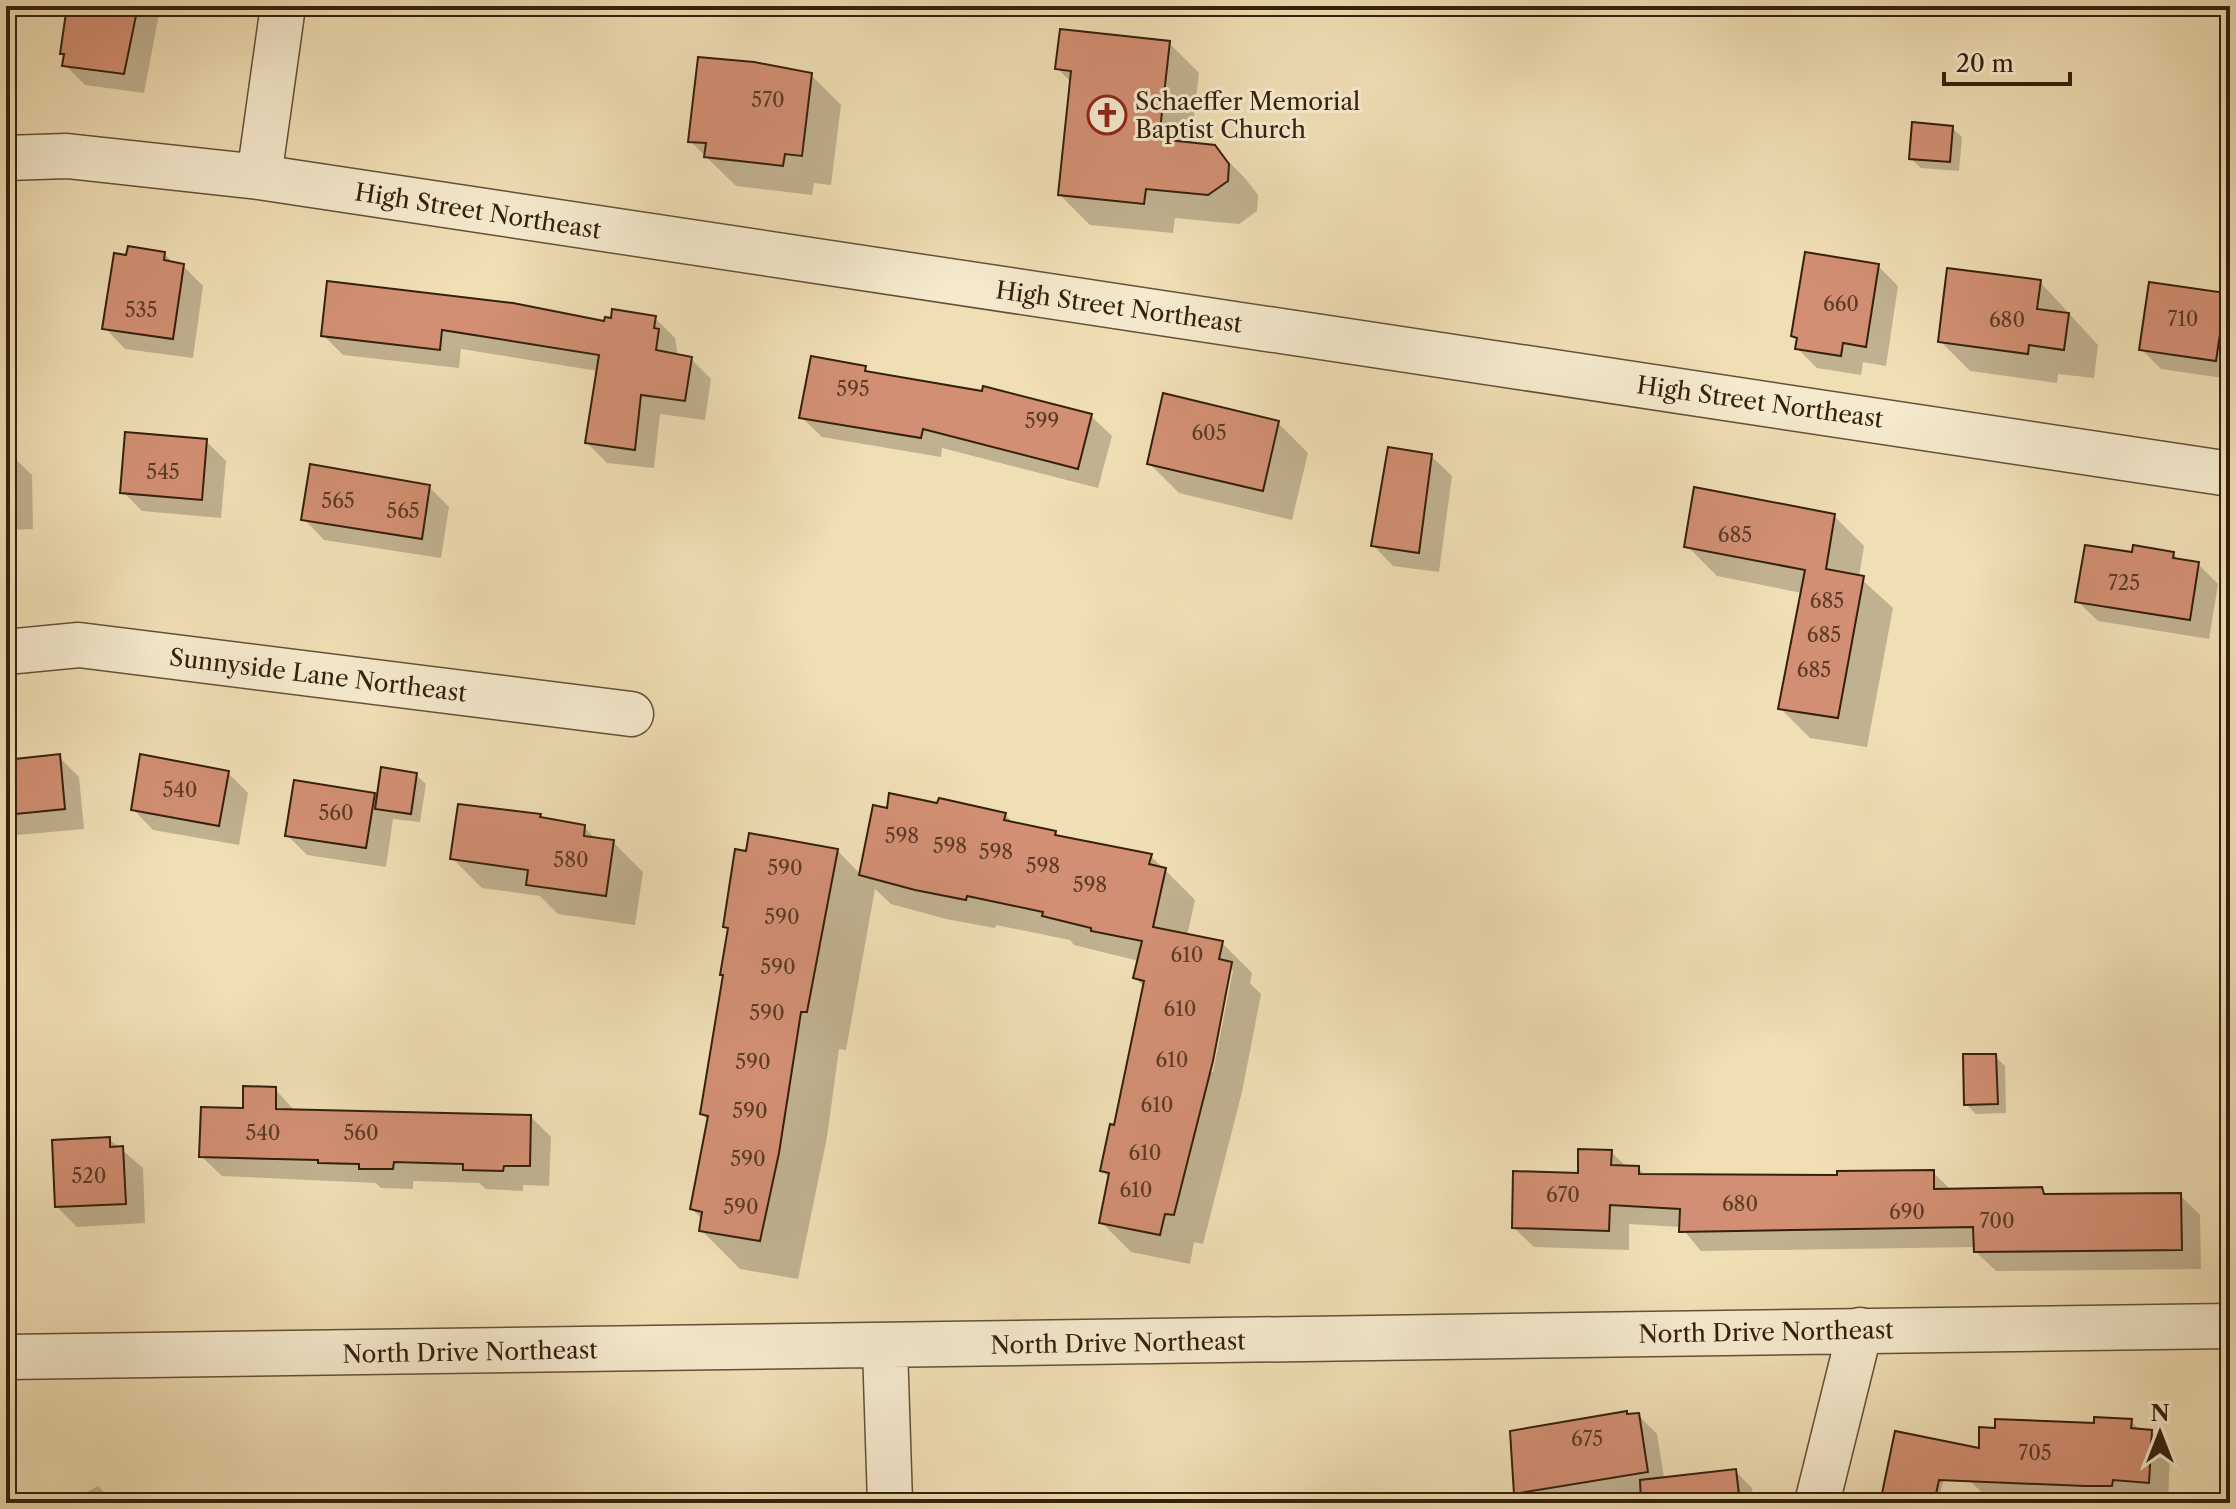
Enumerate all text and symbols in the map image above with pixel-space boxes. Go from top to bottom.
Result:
scale bar [1944,36,2070,86]
text: 20 m [1956,49,2014,78]
place label: Schaeffer Memorial Baptist Church [1135,87,1360,144]
house number: 570 [751,88,785,112]
church icon: Schaeffer Memorial Baptist Church [1086,94,1128,136]
street label: High Street Northeast [353,177,604,245]
street label: High Street Northeast [994,275,1245,339]
house number: 660 [1823,292,1859,316]
house number: 535 [125,298,157,322]
house number: 710 [2168,307,2198,331]
house number: 680 [1989,308,2025,332]
street label: High Street Northeast [1635,370,1886,434]
house number: 595 [836,377,870,401]
house number: 599 [1025,409,1059,433]
house number: 605 [1191,421,1227,445]
house number: 545 [146,460,180,484]
house number: 565 [321,489,355,513]
house number: 565 [386,499,420,523]
house number: 685 [1718,523,1752,547]
house number: 725 [2108,571,2140,595]
house number: 685 [1810,589,1844,613]
house number: 685 [1807,623,1841,647]
street label: Sunnyside Lane Northeast [168,642,469,708]
house number: 685 [1797,658,1831,682]
house number: 540 [162,778,198,802]
house number: 560 [318,801,354,825]
house number: 598 [885,824,919,848]
house number: 598 [933,834,967,858]
house number: 598 [979,840,1013,864]
house number: 580 [553,848,589,872]
house number: 598 [1026,854,1060,878]
house number: 590 [767,856,803,880]
house number: 598 [1073,873,1107,897]
house number: 590 [764,905,800,929]
house number: 610 [1171,943,1203,967]
house number: 590 [760,955,796,979]
house number: 610 [1164,997,1196,1021]
house number: 590 [749,1001,785,1025]
house number: 610 [1156,1048,1188,1072]
house number: 590 [735,1050,771,1074]
house number: 610 [1141,1093,1173,1117]
house number: 590 [732,1099,768,1123]
house number: 540 [245,1121,281,1145]
house number: 560 [343,1121,379,1145]
house number: 610 [1129,1141,1161,1165]
house number: 590 [730,1147,766,1171]
house number: 520 [71,1164,107,1188]
house number: 610 [1120,1178,1152,1202]
house number: 670 [1546,1183,1580,1207]
house number: 680 [1722,1192,1758,1216]
house number: 590 [723,1195,759,1219]
house number: 690 [1889,1200,1925,1224]
house number: 700 [1979,1209,2015,1233]
street label: North Drive Northeast [1638,1315,1894,1349]
street label: North Drive Northeast [990,1326,1246,1360]
street label: North Drive Northeast [342,1335,598,1369]
north arrow [2120,1393,2200,1473]
text: N [2150,1400,2170,1427]
house number: 675 [1571,1427,1603,1451]
house number: 705 [2018,1441,2052,1465]

